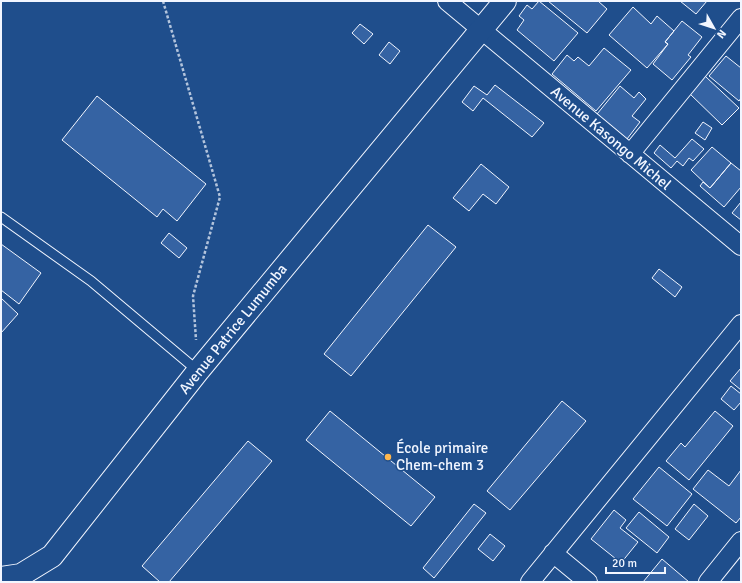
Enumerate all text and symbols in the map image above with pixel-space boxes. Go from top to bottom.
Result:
north arrow [694,8,734,48]
text: N [714,27,729,41]
street label: Avenue Kasongo Michel [547,82,675,194]
street label: Avenue Patrice Lumumba [175,260,291,398]
place label: École primaire Chem-chem 3 [396,438,488,474]
marker: École primaire Chem-chem 3 [383,452,393,462]
scale bar [606,549,665,575]
text: 20 m [612,556,637,571]

